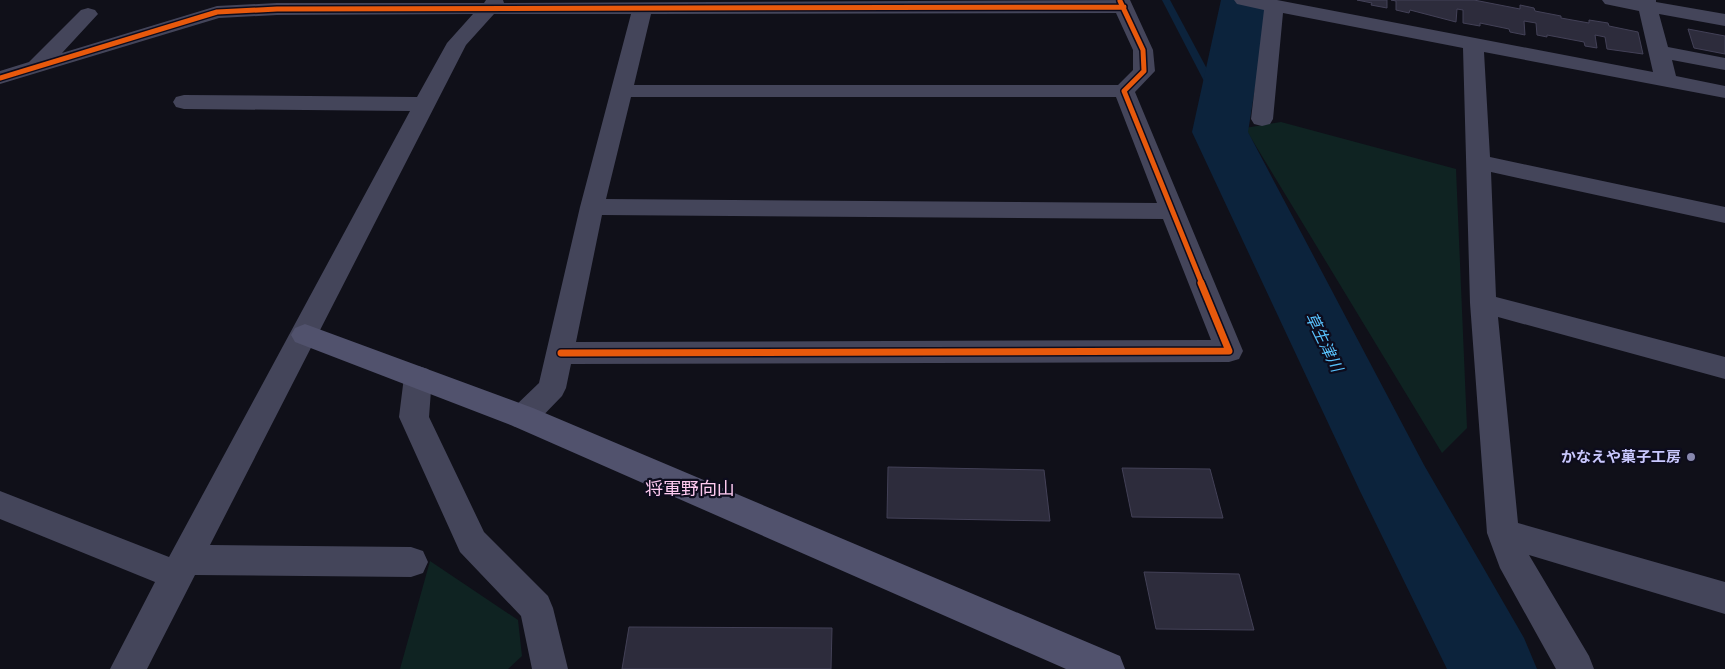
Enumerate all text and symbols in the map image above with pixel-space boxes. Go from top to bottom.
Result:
water label: 草生津川 [1300,308,1349,378]
place label: かなえや菓子工房 [1561,446,1681,468]
marker: かなえや菓子工房 [1685,451,1697,463]
district label: 将軍野向山 [645,476,735,502]

